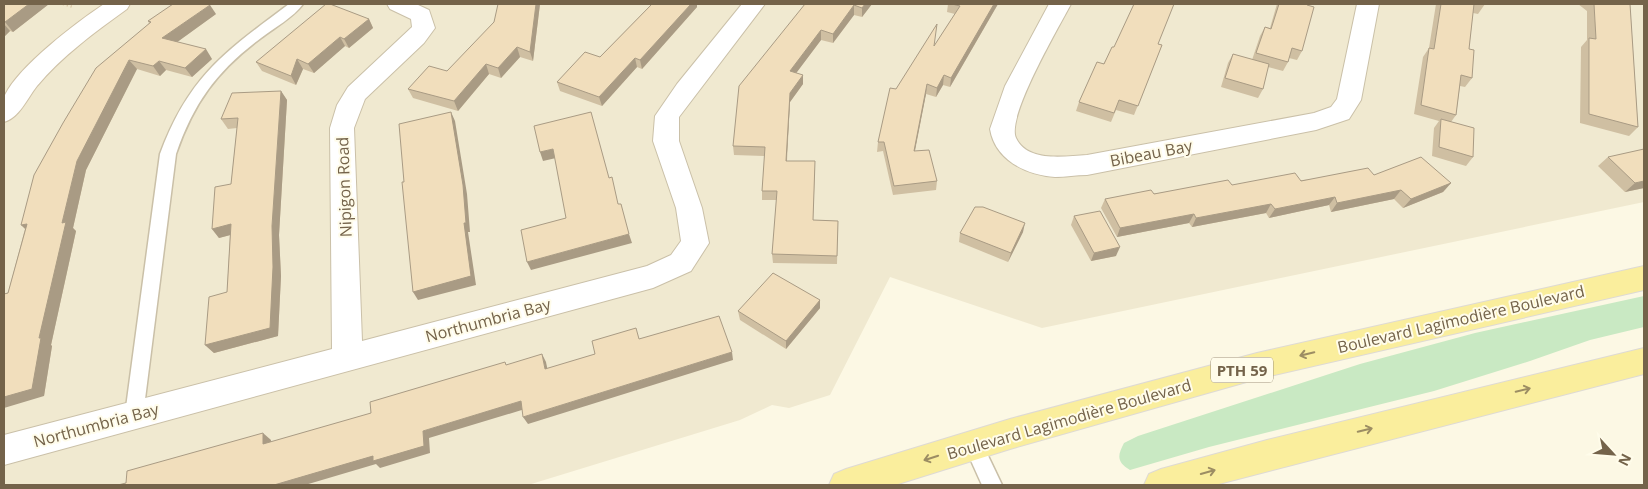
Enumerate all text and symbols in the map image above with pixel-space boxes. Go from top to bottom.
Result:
street label: Bibeau Bay [1108,134,1195,172]
street label: Nipigon Road [331,136,357,238]
street label: Boulevard Lagimodière Boulevard [1335,280,1587,358]
street label: Northumbria Bay [423,292,554,347]
one-way arrow [1299,350,1315,359]
road number: PTH 59 [1211,358,1273,382]
street label: Boulevard Lagimodière Boulevard [944,374,1194,464]
one-way arrow [1514,385,1530,395]
street label: Northumbria Bay [31,397,162,452]
one-way arrow [1357,425,1373,435]
north arrow [1588,429,1638,479]
text: N [1614,451,1636,469]
one-way arrow [923,454,939,464]
one-way arrow [1200,467,1216,476]

